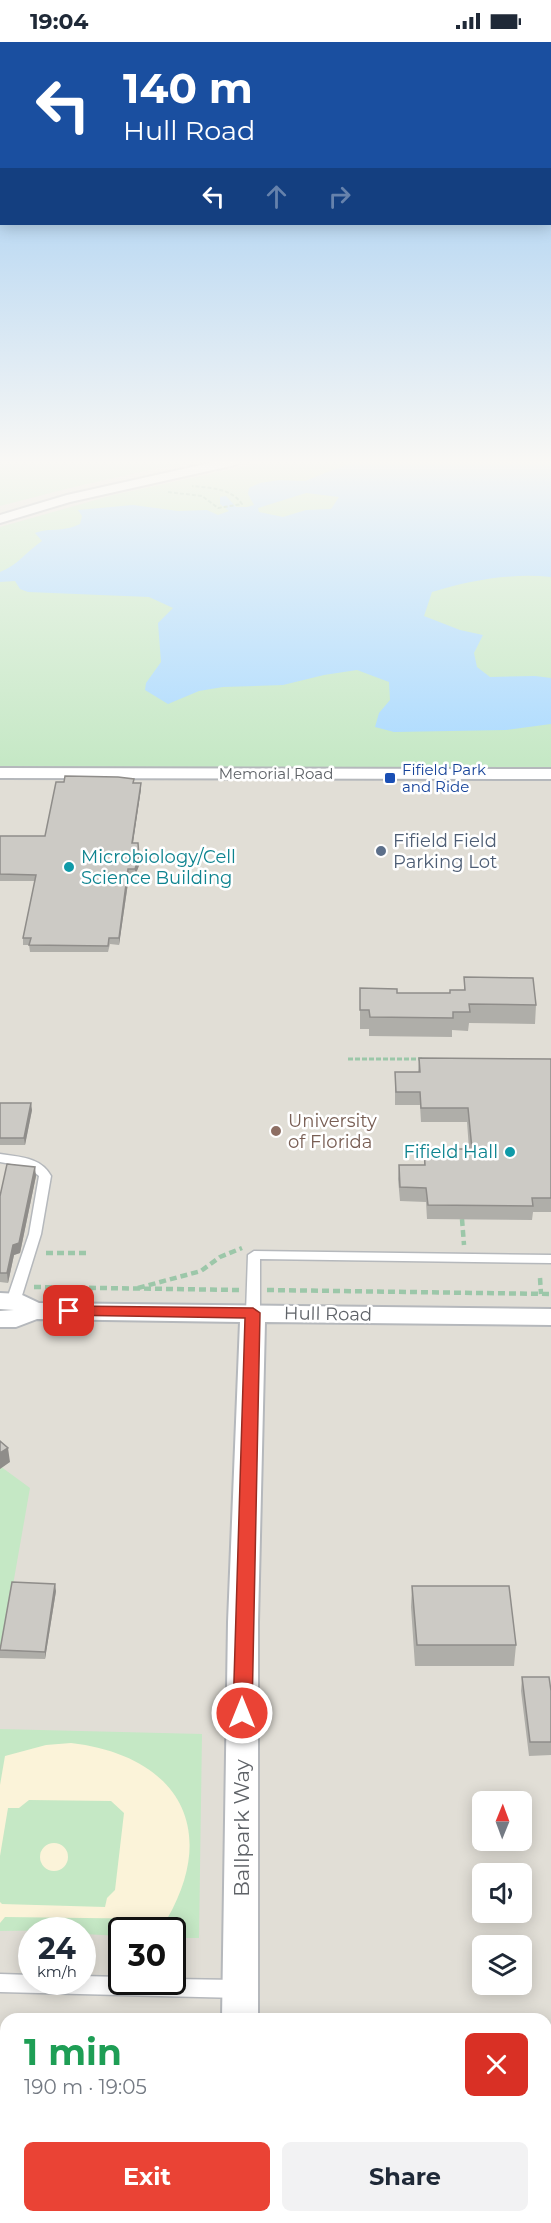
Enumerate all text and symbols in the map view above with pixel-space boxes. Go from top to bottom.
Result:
text: 19:04 [30,8,89,35]
text: 140 m [123,62,253,114]
icon: left [24,66,102,144]
text: Hull Road [123,114,255,147]
icon: left [197,180,230,213]
icon: ahead [260,180,293,213]
icon: right [323,180,356,213]
place label: Fifield Park and Ride [402,760,486,796]
street label: Memorial Road [219,764,333,783]
marker: Fifield Park and Ride [383,771,397,785]
place label: Fifield Field Parking Lot [393,830,497,873]
marker: Fifield Field Parking Lot [374,844,388,858]
place label: Microbiology/Cell Science Building [81,846,236,889]
marker: Microbiology/Cell Science Building [62,860,76,874]
place label: University of Florida [288,1110,377,1153]
marker: University of Florida [269,1124,283,1138]
place label: Fifield Hall [403,1141,498,1163]
marker: Fifield Hall [503,1145,517,1159]
pin [43,1285,94,1336]
icon: arrive [52,1294,85,1327]
street label: Hull Road [284,1302,372,1326]
position arrow [210,1681,274,1745]
street label: Ballpark Way [229,1758,254,1897]
north arrow [472,1791,532,1851]
map controls [472,1791,532,1995]
button: sound [472,1863,532,1923]
speed limit sign: 30 [108,1917,186,1995]
text: 24 [38,1930,76,1967]
button: layers [472,1935,532,1995]
text: km/h [37,1962,77,1981]
text: 1 min [24,2030,122,2074]
button: close [465,2033,528,2096]
text: 190 m · 19:05 [24,2075,147,2099]
button: Exit [24,2142,270,2211]
button: Share [282,2142,528,2211]

